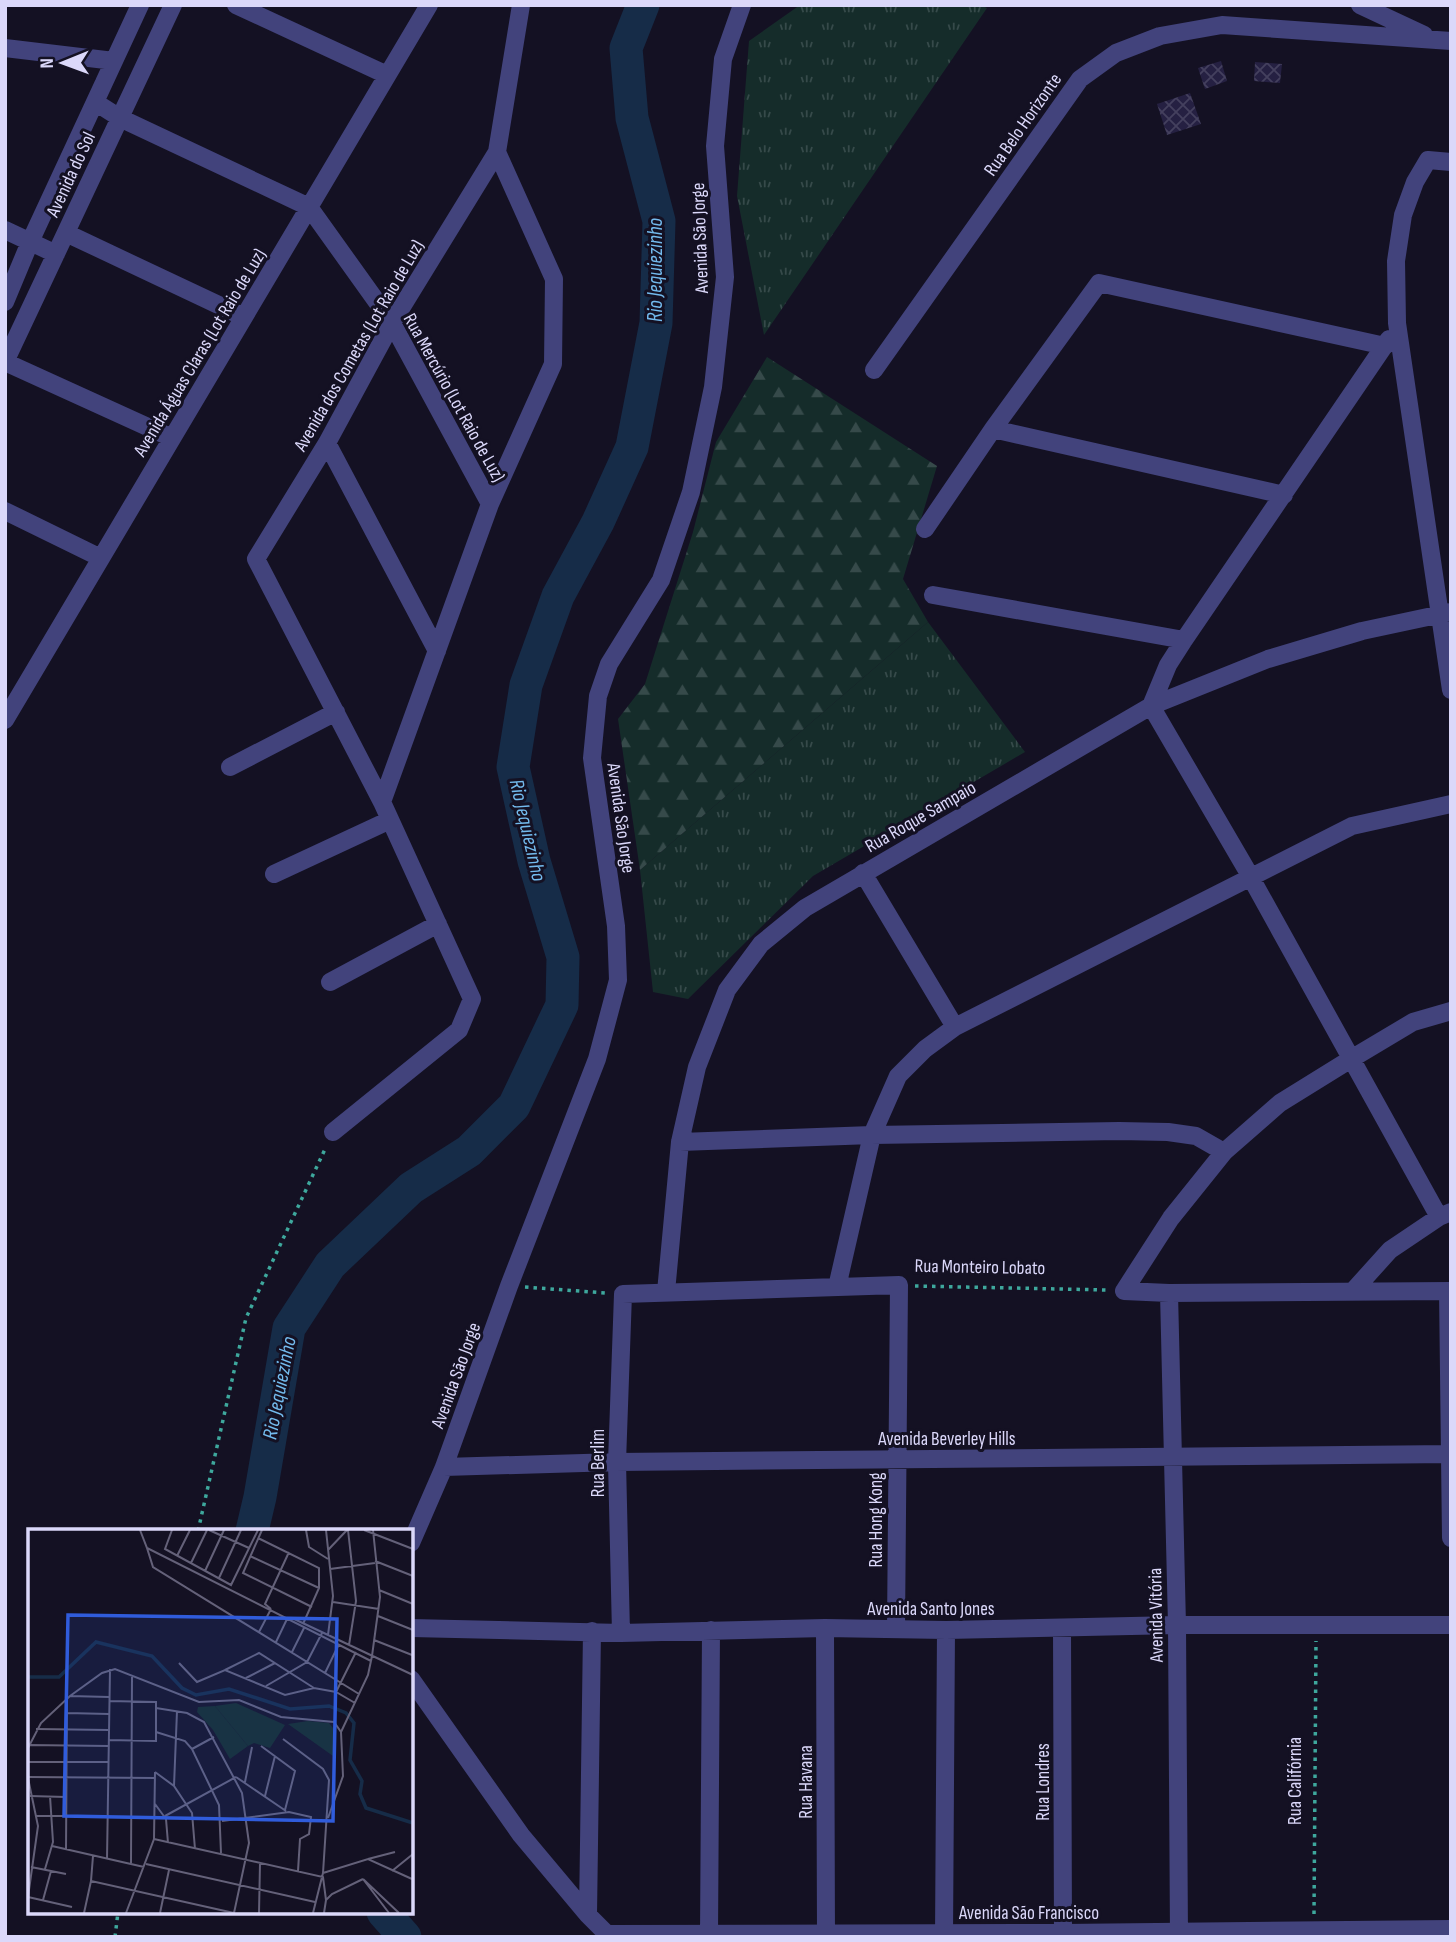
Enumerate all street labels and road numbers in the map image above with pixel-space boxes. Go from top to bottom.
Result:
street label: Rua Belo Horizonte [979,69,1067,181]
street label: Avenida do Sol [41,129,101,222]
street label: Avenida São Jorge [687,182,714,295]
street label: Avenida dos Cometas (Lot Raio de Luz) [289,236,429,456]
street label: Avenida Águas Claras (Lot Raio de Luz) [128,245,272,462]
street label: Rua Mercúrio (Lot Raio de Luz) [398,310,510,486]
street label: Avenida São Jorge [601,761,640,875]
street label: Rua Roque Sampaio [861,776,980,858]
street label: Rua Monteiro Lobato [914,1255,1046,1280]
street label: Avenida São Jorge [426,1319,486,1432]
street label: Avenida Beverley Hills [877,1428,1016,1451]
street label: Rua Berlim [587,1429,610,1497]
street label: Rua Hong Kong [865,1472,888,1568]
street label: Avenida Vitória [1144,1567,1169,1663]
street label: Avenida Santo Jones [866,1598,995,1621]
street label: Rua Califórnia [1284,1737,1307,1825]
street label: Rua Londres [1032,1743,1055,1821]
street label: Rua Havana [795,1745,818,1819]
street label: Avenida São Francisco [958,1902,1099,1925]

